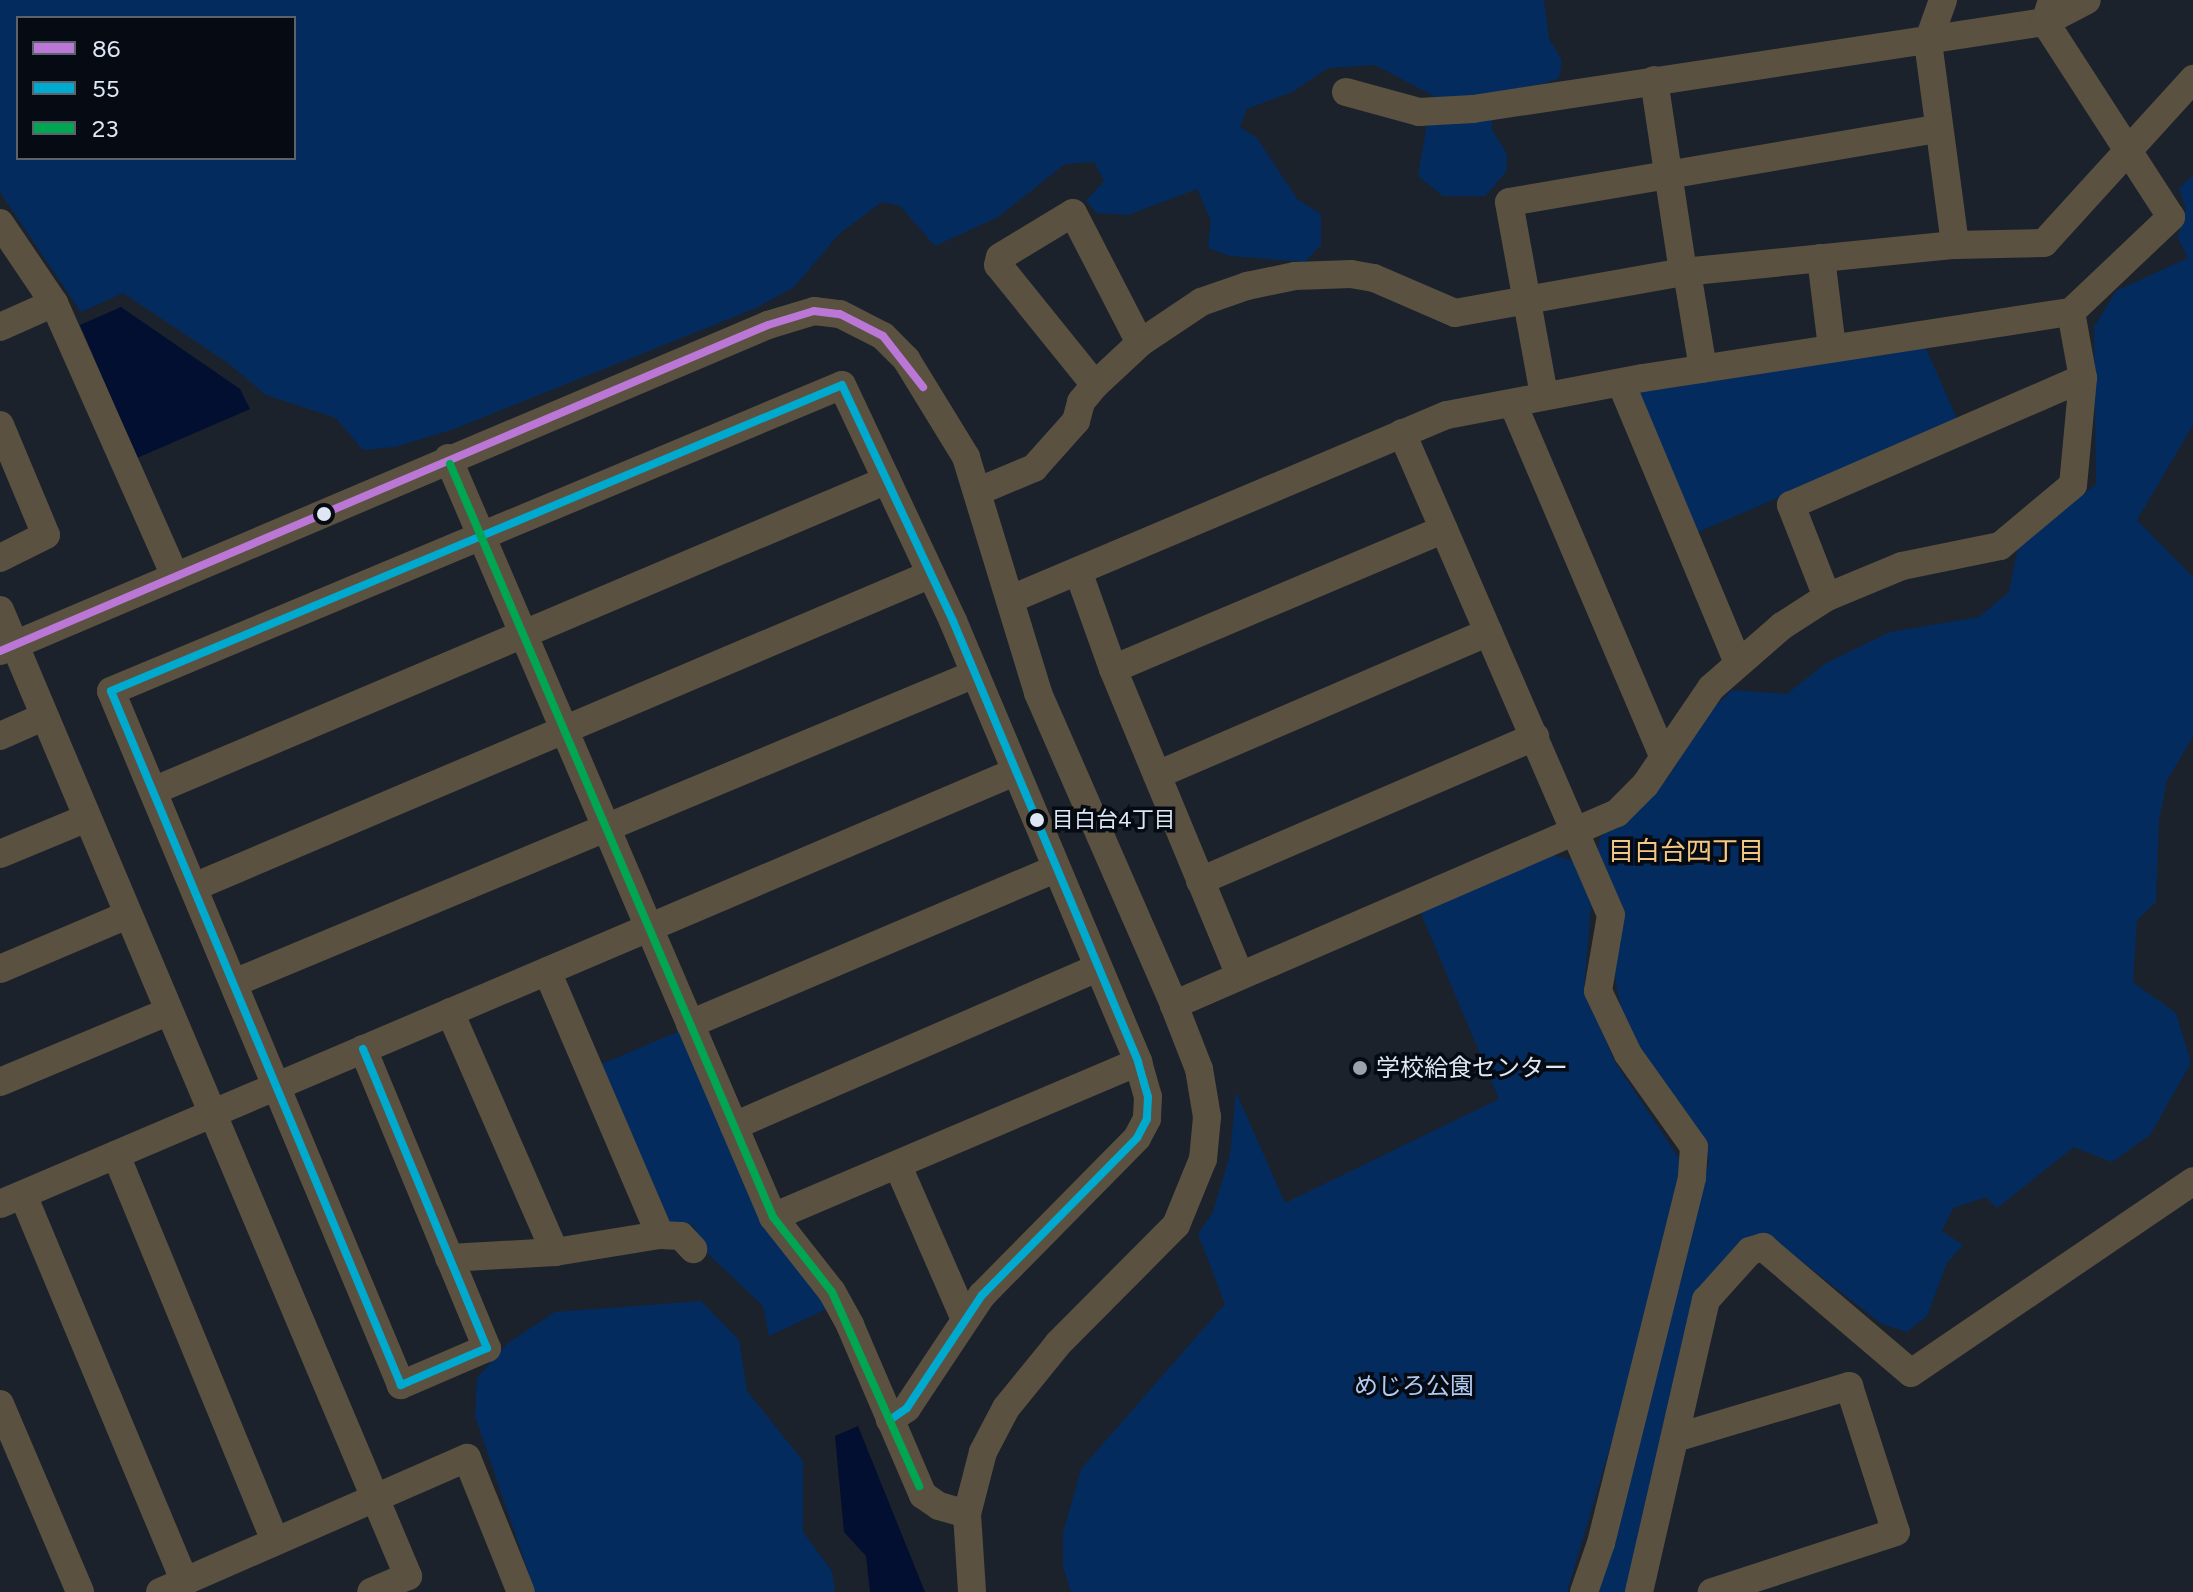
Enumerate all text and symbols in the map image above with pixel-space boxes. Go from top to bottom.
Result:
legend [16,16,296,160]
text: 86 [92,34,120,63]
text: 55 [92,74,120,103]
text: 23 [92,114,118,143]
unlabelled marker [316,506,332,522]
place label: 目白台4丁目 [1052,807,1176,833]
marker: 目白台4丁目 [1029,812,1045,828]
district label: 目白台四丁目 [1608,836,1764,868]
place label: 学校給食センター [1376,1054,1568,1082]
marker: 学校給食センター [1351,1059,1369,1077]
park label: めじろ公園 [1354,1372,1474,1400]

